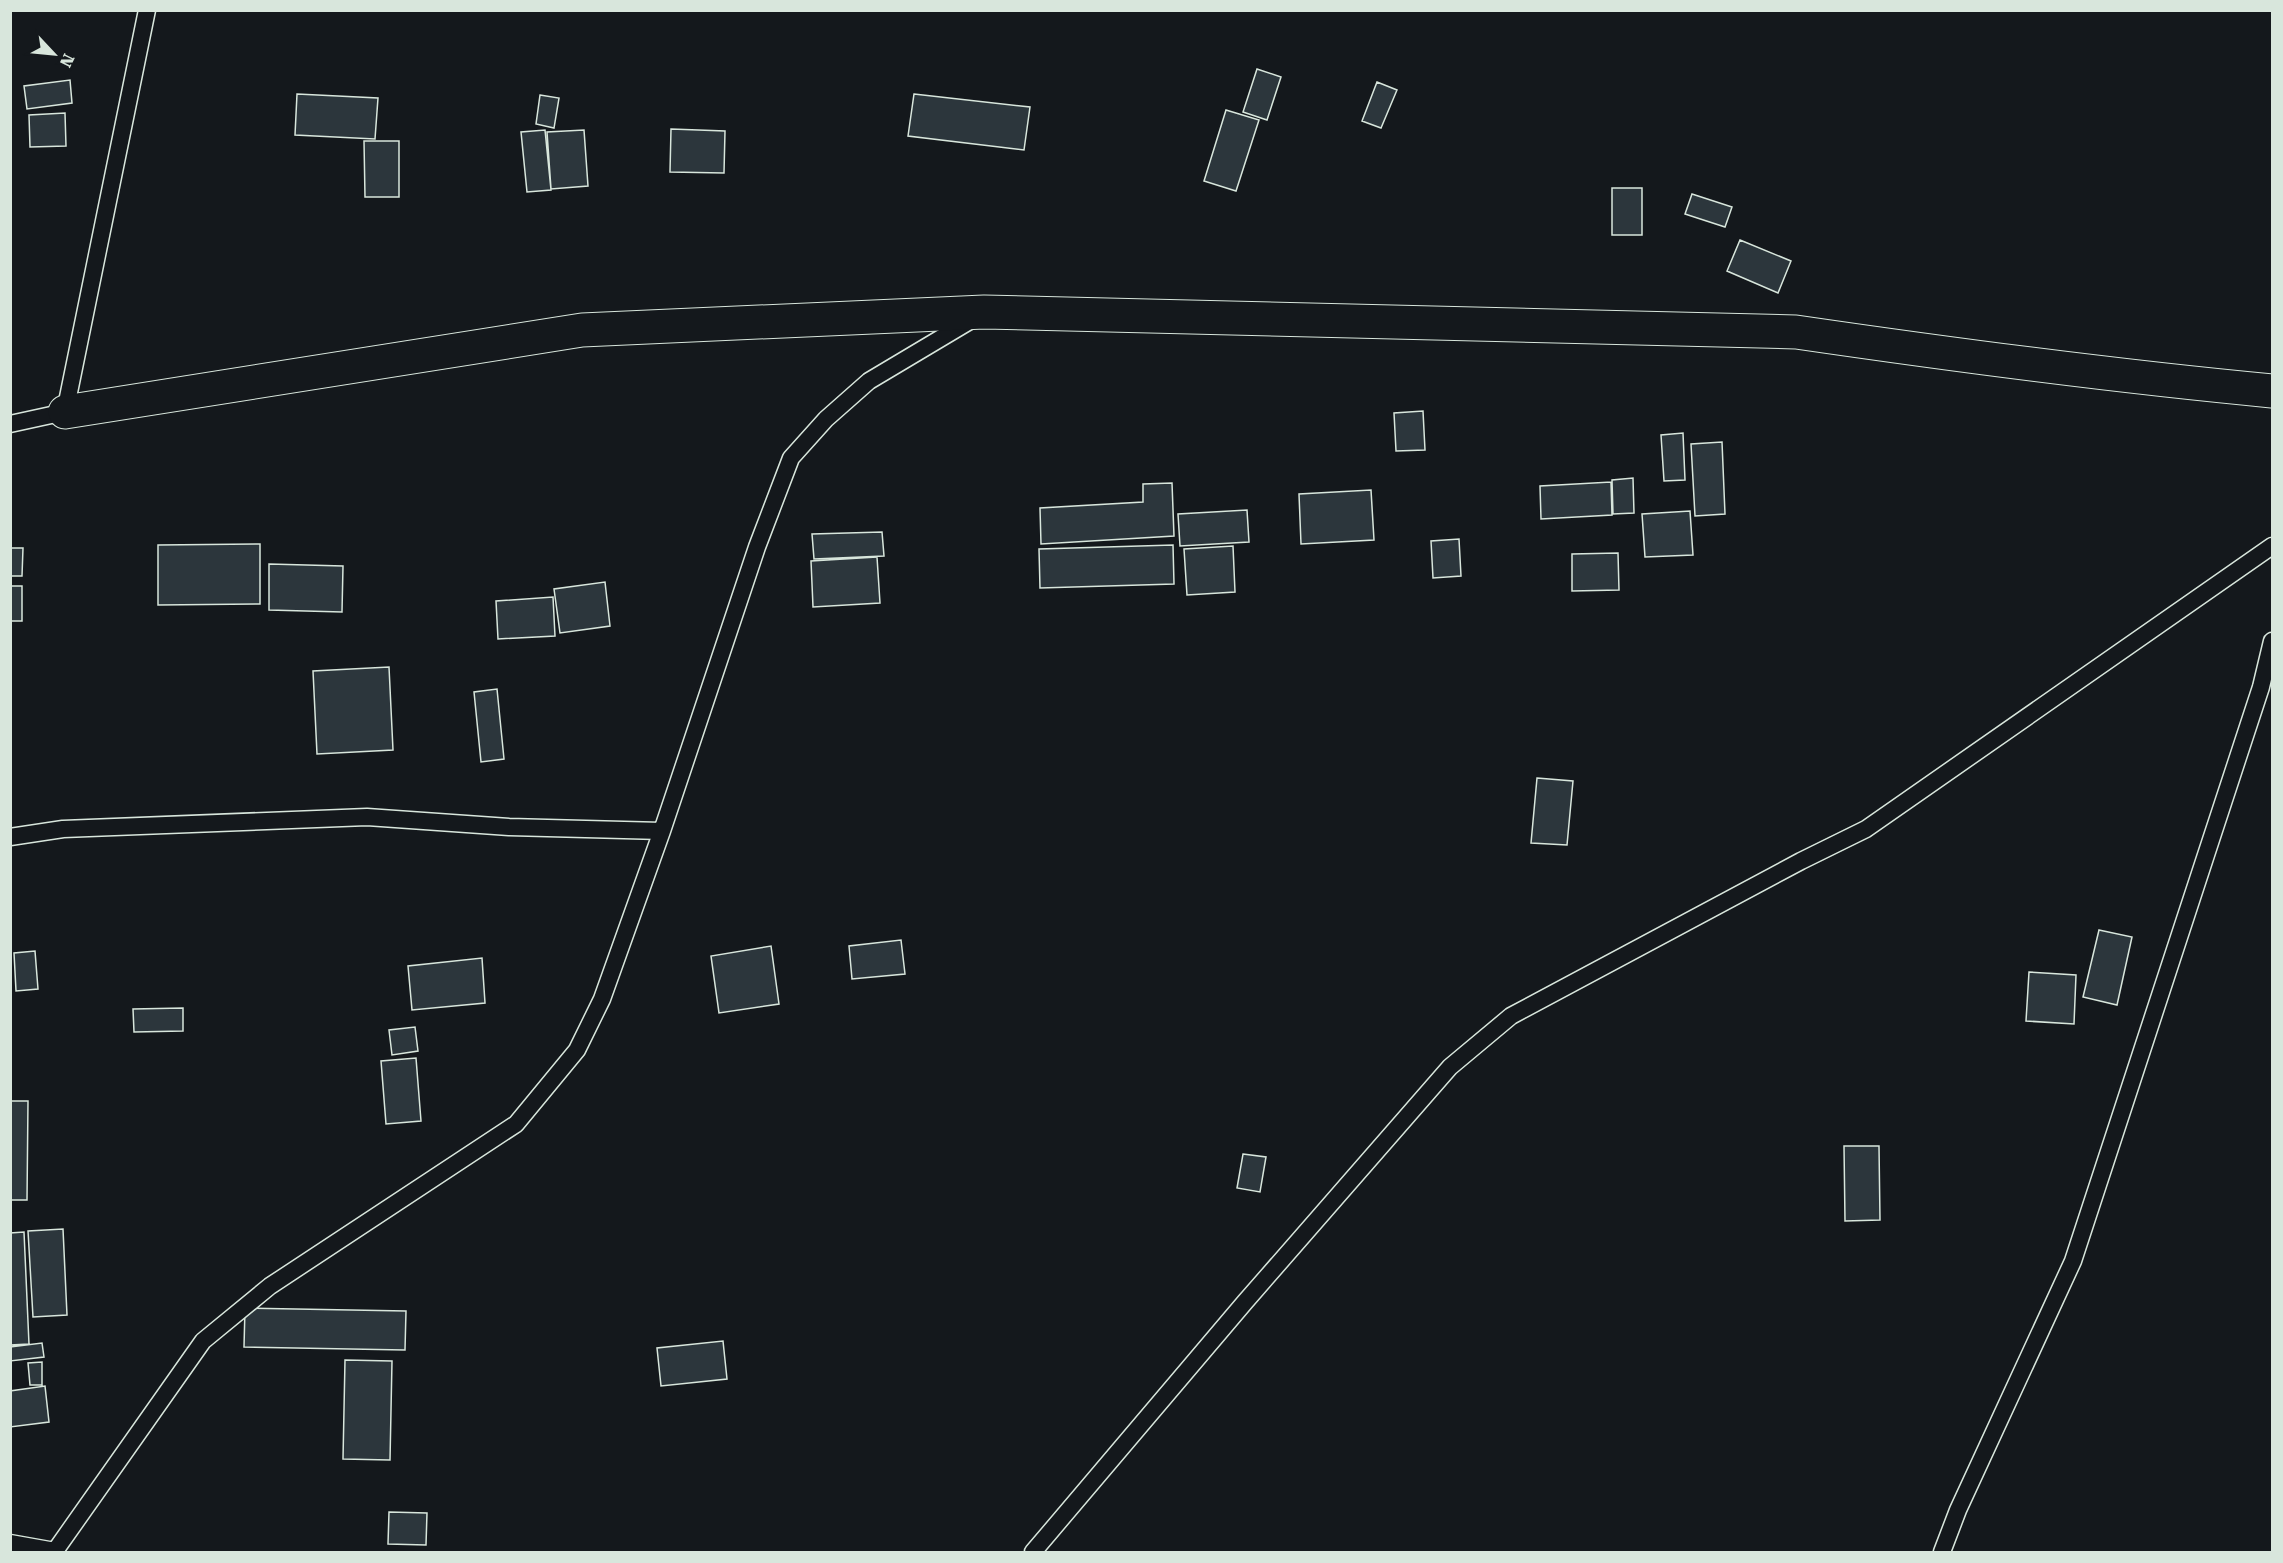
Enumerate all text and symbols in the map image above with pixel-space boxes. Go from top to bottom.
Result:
north arrow [24,24,84,84]
text: N [56,51,78,70]

